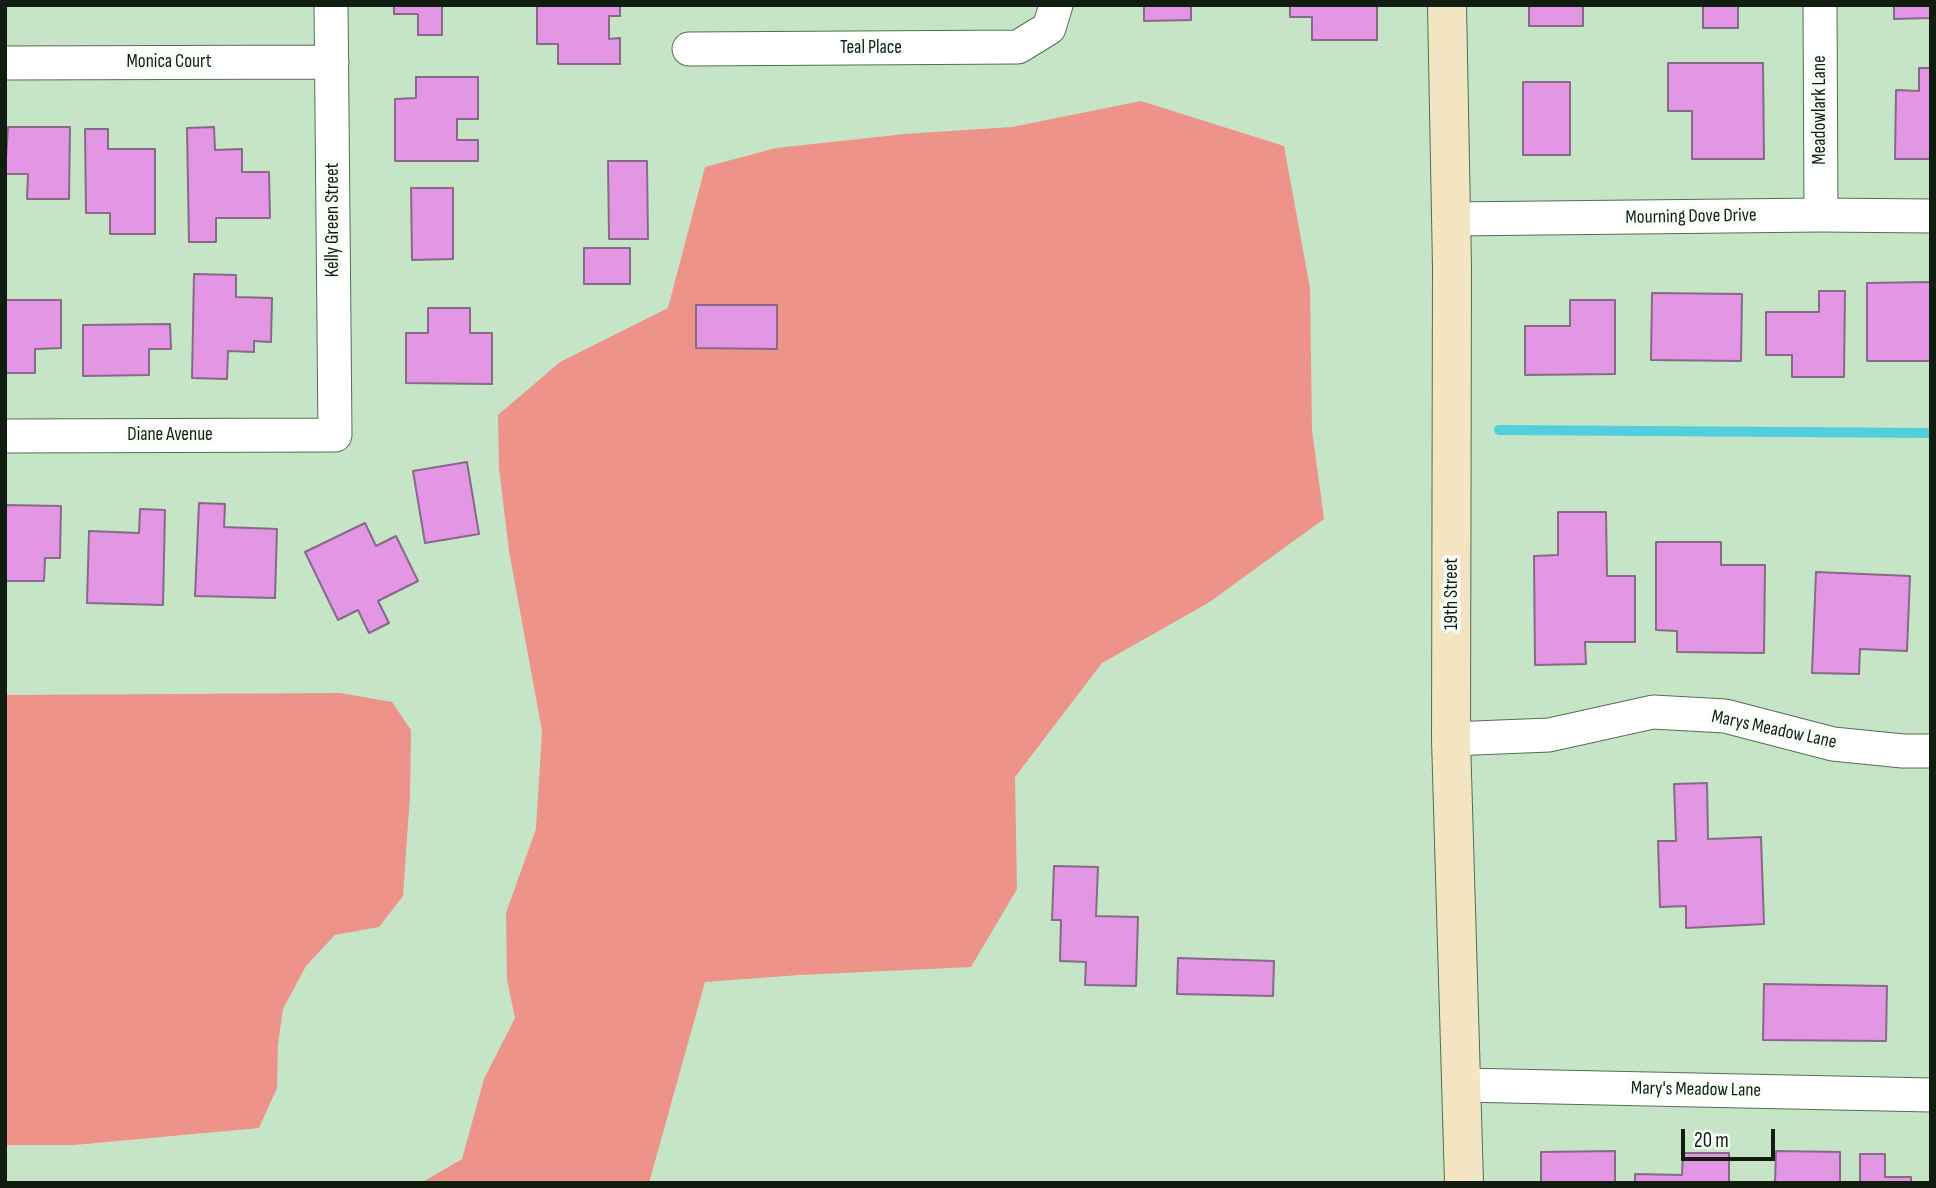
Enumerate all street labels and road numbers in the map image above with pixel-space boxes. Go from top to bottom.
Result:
street label: Teal Place [840,37,902,59]
street label: Monica Court [127,51,211,73]
street label: Meadowlark Lane [1809,55,1831,165]
street label: Kelly Green Street [322,163,344,277]
street label: Mourning Dove Drive [1625,204,1757,230]
street label: Diane Avenue [127,424,213,446]
street label: 19th Street [1441,558,1463,630]
street label: Marys Meadow Lane [1709,706,1839,754]
street label: Mary's Meadow Lane [1631,1077,1761,1103]

